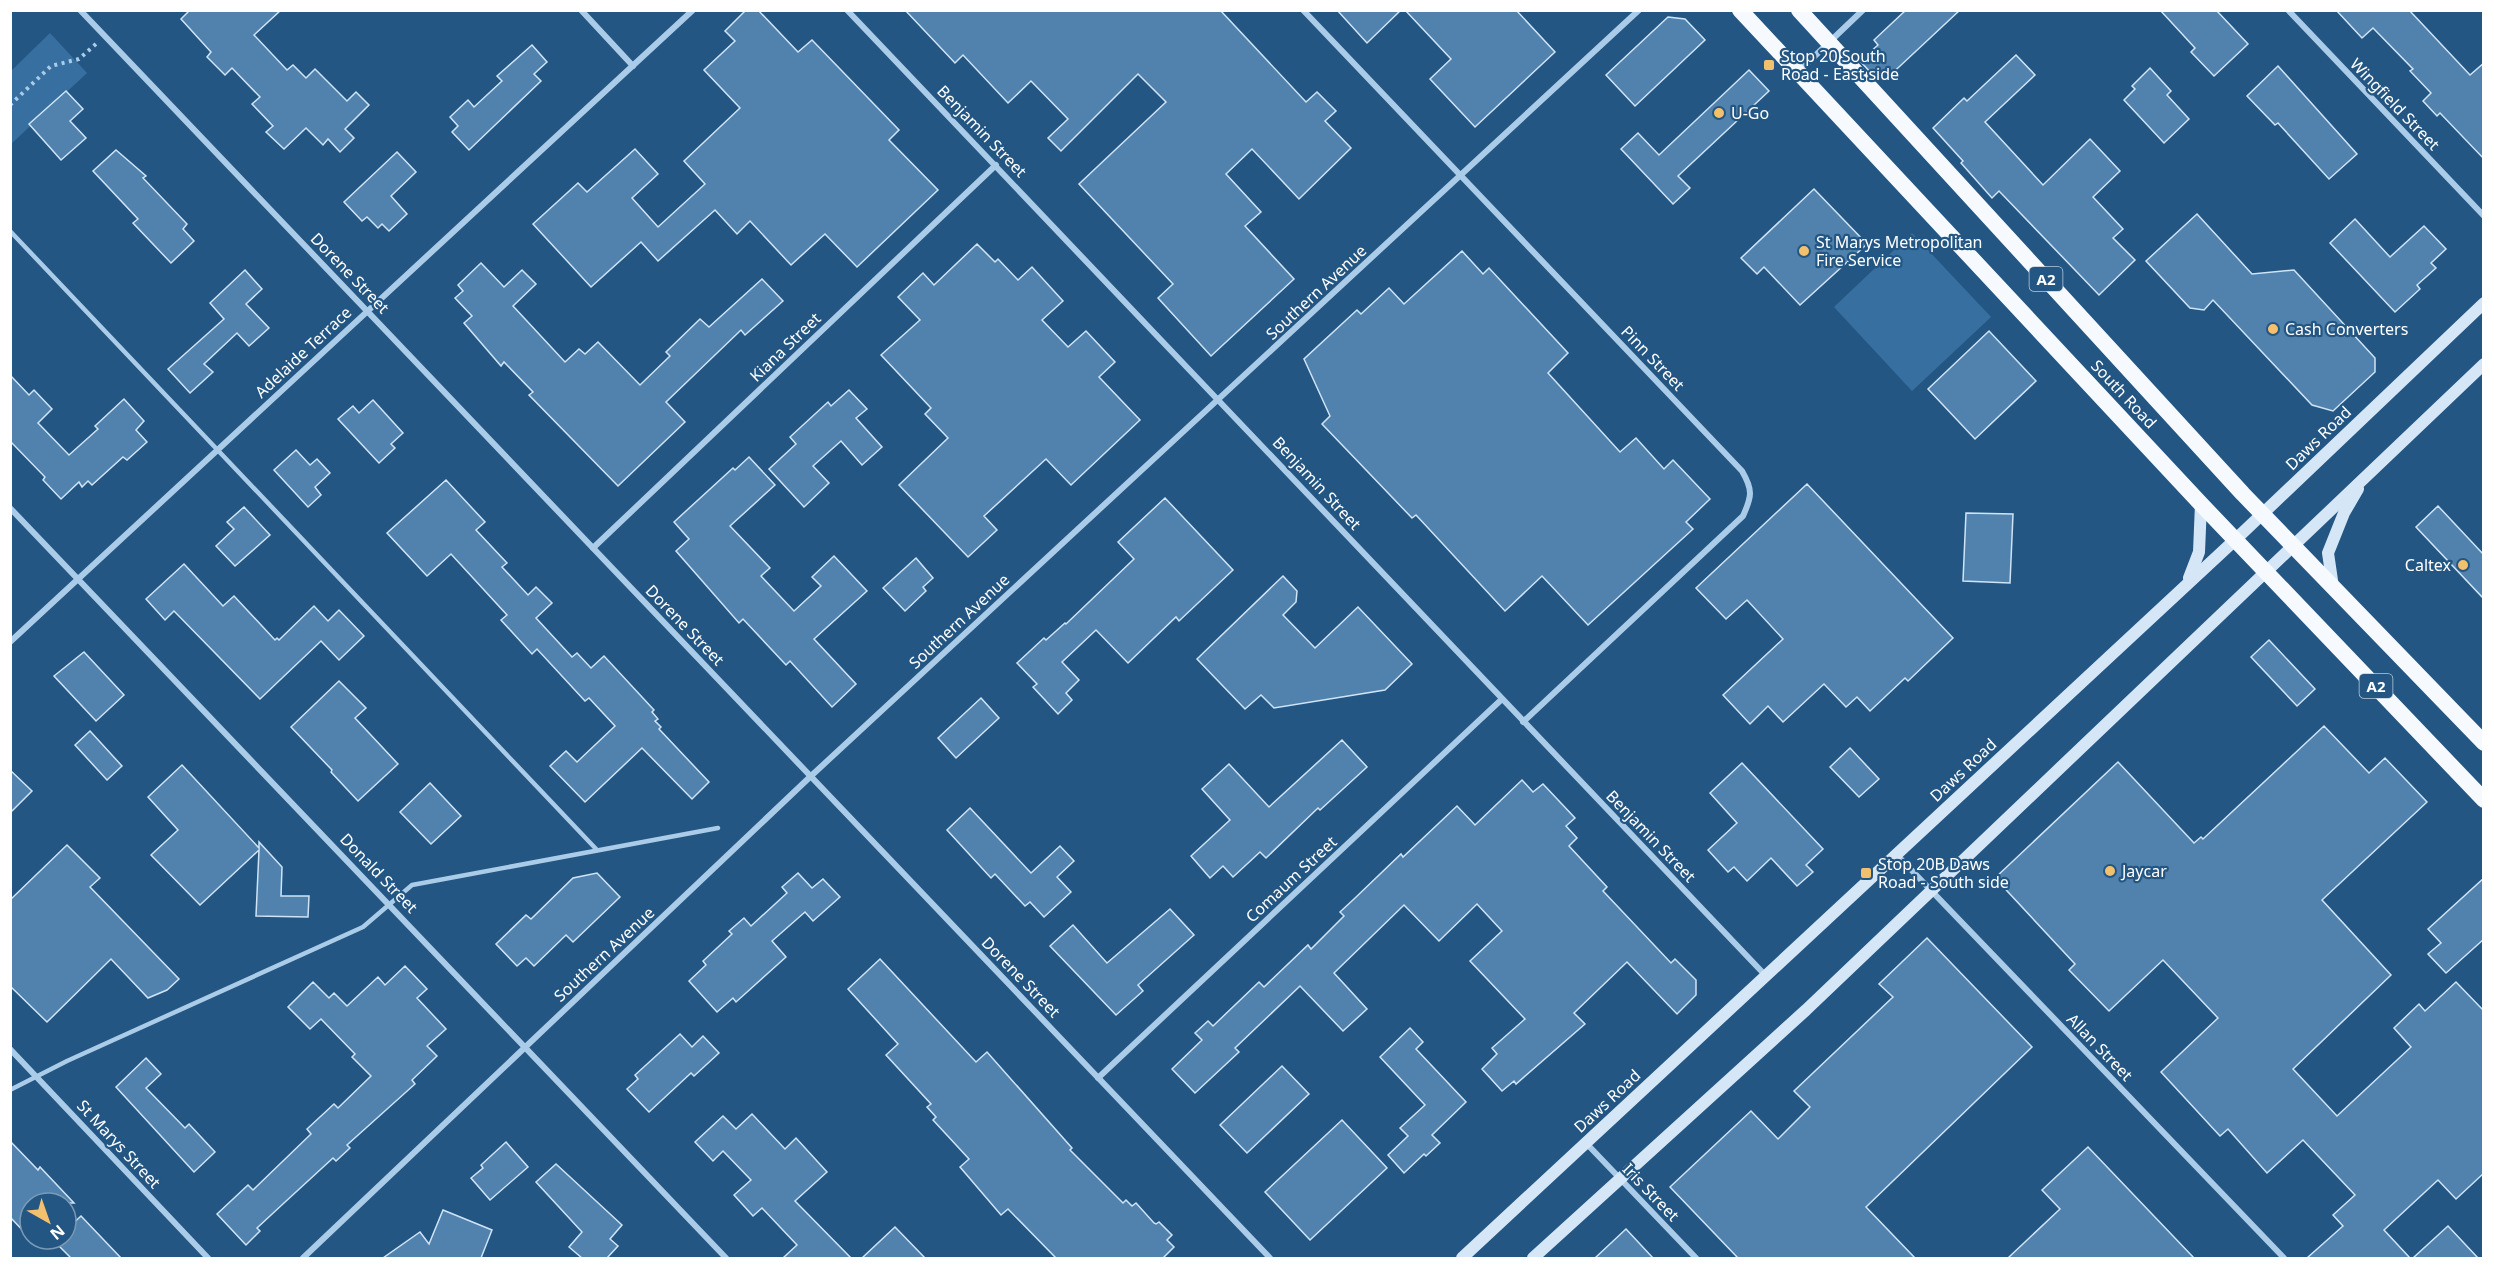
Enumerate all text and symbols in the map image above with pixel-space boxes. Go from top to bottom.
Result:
place label: Stop 20 South Road - East side [1781,45,1899,85]
street label: Wingfield Street [2345,53,2445,155]
marker: Stop 20 South Road - East side [1762,58,1776,72]
street label: Benjamin Street [932,80,1032,182]
place label: U-Go [1731,102,1769,124]
marker: U-Go [1712,106,1726,120]
street label: Dorene Street [306,228,394,318]
place label: St Marys Metropolitan Fire Service [1816,231,1983,271]
street label: Southern Avenue [1261,240,1371,344]
marker: St Marys Metropolitan Fire Service [1797,244,1811,258]
road number: A2 [2030,267,2062,291]
street label: Adelaide Terrace [250,301,356,403]
street label: Kiana Street [745,307,825,386]
place label: Cash Converters [2285,318,2408,340]
street label: Pinn Street [1616,321,1690,395]
marker: Cash Converters [2266,322,2280,336]
street label: South Road [2086,355,2162,433]
street label: Daws Road [2280,401,2356,475]
street label: Benjamin Street [1268,432,1366,535]
place label: Caltex [2405,554,2452,576]
marker: Caltex [2456,558,2470,572]
street label: Southern Avenue [904,569,1014,673]
street label: Dorene Street [641,580,729,670]
road number: A2 [2360,674,2392,698]
street label: Daws Road [1925,733,2001,807]
street label: Benjamin Street [1601,785,1701,887]
street label: Donald Street [335,828,423,918]
street label: Comaum Street [1241,831,1342,927]
place label: Stop 20B Daws Road - South side [1878,853,2009,893]
place label: Jaycar [2120,860,2167,882]
marker: Jaycar [2103,864,2117,878]
marker: Stop 20B Daws Road - South side [1859,866,1873,880]
street label: Southern Avenue [549,902,659,1006]
street label: Dorene Street [977,932,1065,1022]
street label: Allan Street [2062,1008,2138,1086]
street label: Daws Road [1569,1064,1645,1138]
street label: St Marys Street [72,1095,166,1193]
street label: Iris Street [1618,1158,1684,1226]
north arrow [18,1191,78,1251]
text: N [46,1220,70,1245]

